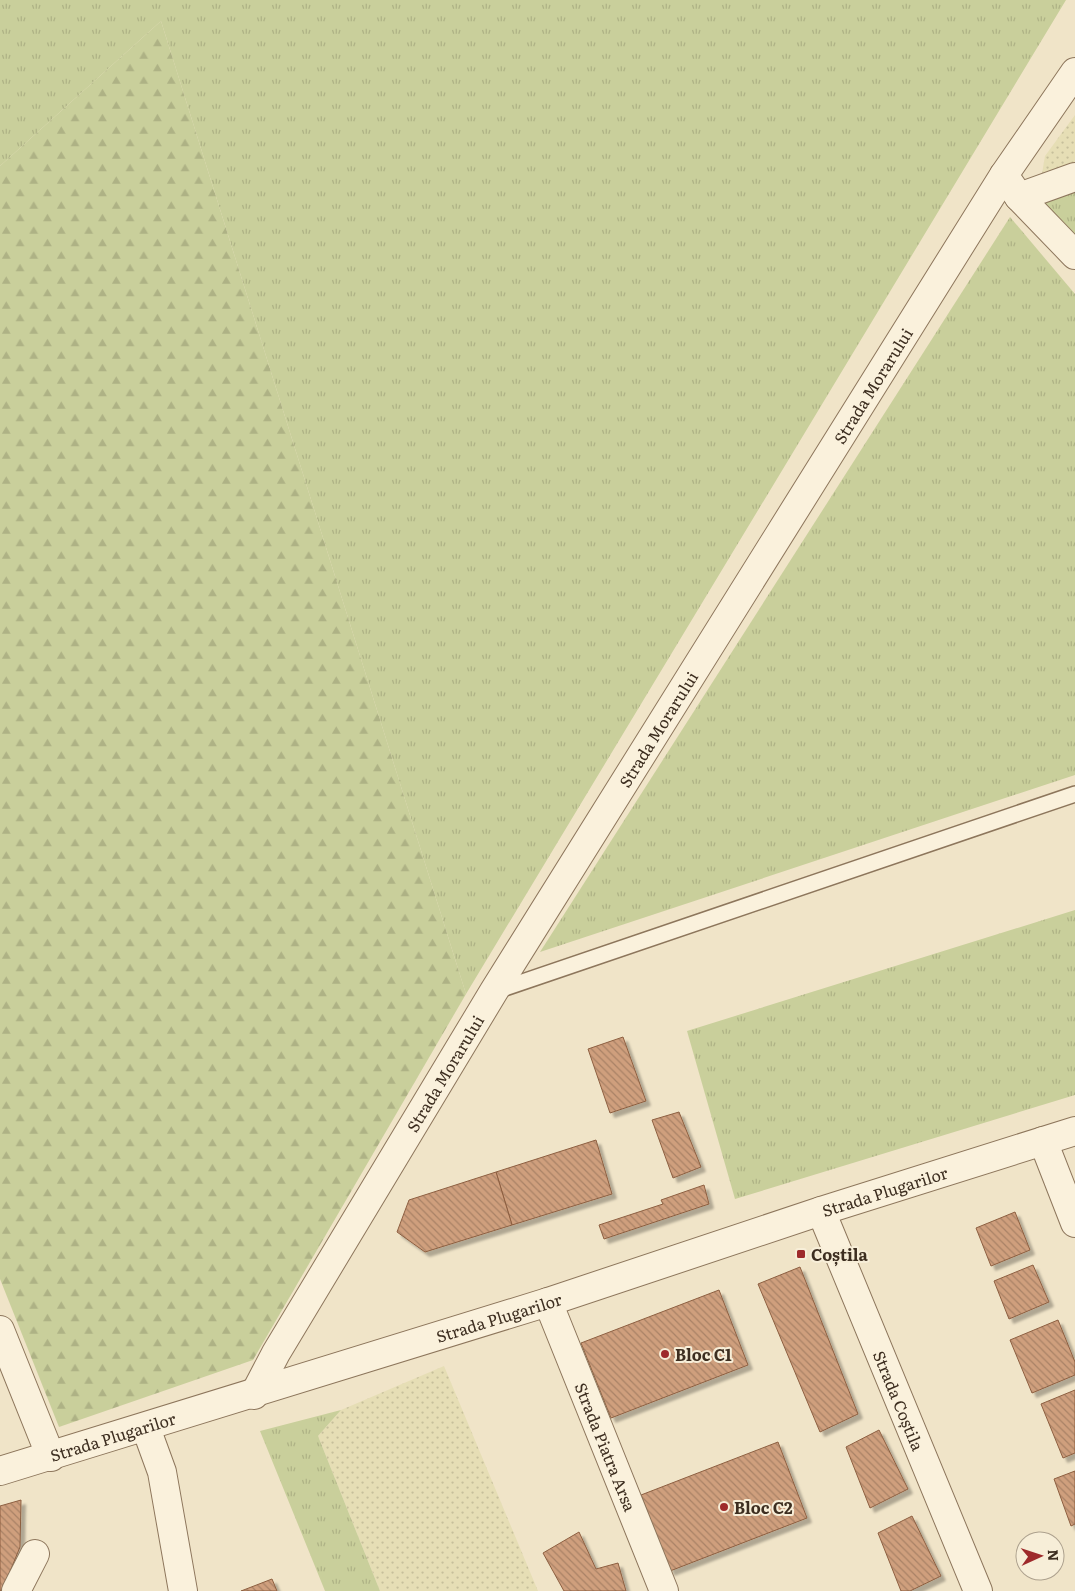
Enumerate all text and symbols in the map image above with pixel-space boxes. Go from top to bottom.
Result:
street label: Strada Morarului [827,323,918,448]
street label: Strada Morarului [612,666,703,792]
street label: Strada Morarului [400,1010,489,1136]
street label: Strada Plugarilor [819,1160,951,1222]
place label: Coștila [811,1242,869,1267]
marker: Coștila [795,1248,807,1260]
street label: Strada Plugarilor [433,1286,565,1348]
place label: Bloc C1 [675,1342,732,1366]
street label: Strada Coștila [868,1347,931,1455]
marker: Bloc C1 [659,1348,671,1360]
street label: Strada Piatra Arsa [569,1379,643,1515]
street label: Strada Plugarilor [47,1405,179,1467]
place label: Bloc C2 [734,1495,793,1519]
marker: Bloc C2 [718,1501,730,1513]
north arrow [1015,1531,1065,1581]
text: N [1044,1549,1064,1562]

